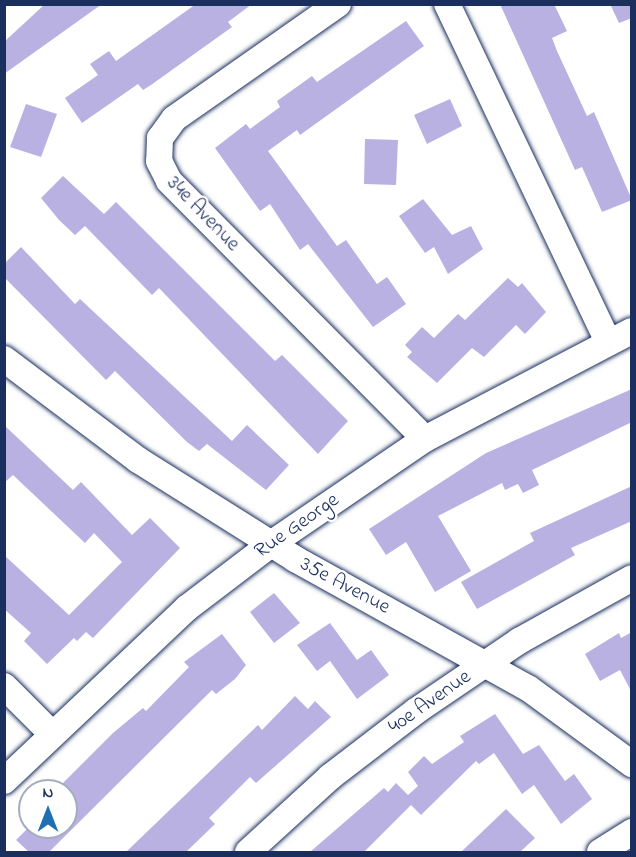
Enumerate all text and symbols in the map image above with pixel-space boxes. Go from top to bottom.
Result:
street label: 34e Avenue [161,171,245,257]
street label: Rue George [250,488,344,564]
street label: 35e Avenue [296,552,394,620]
street label: 40e Avenue [384,664,476,740]
north arrow [18,779,78,839]
text: N [43,781,53,805]

